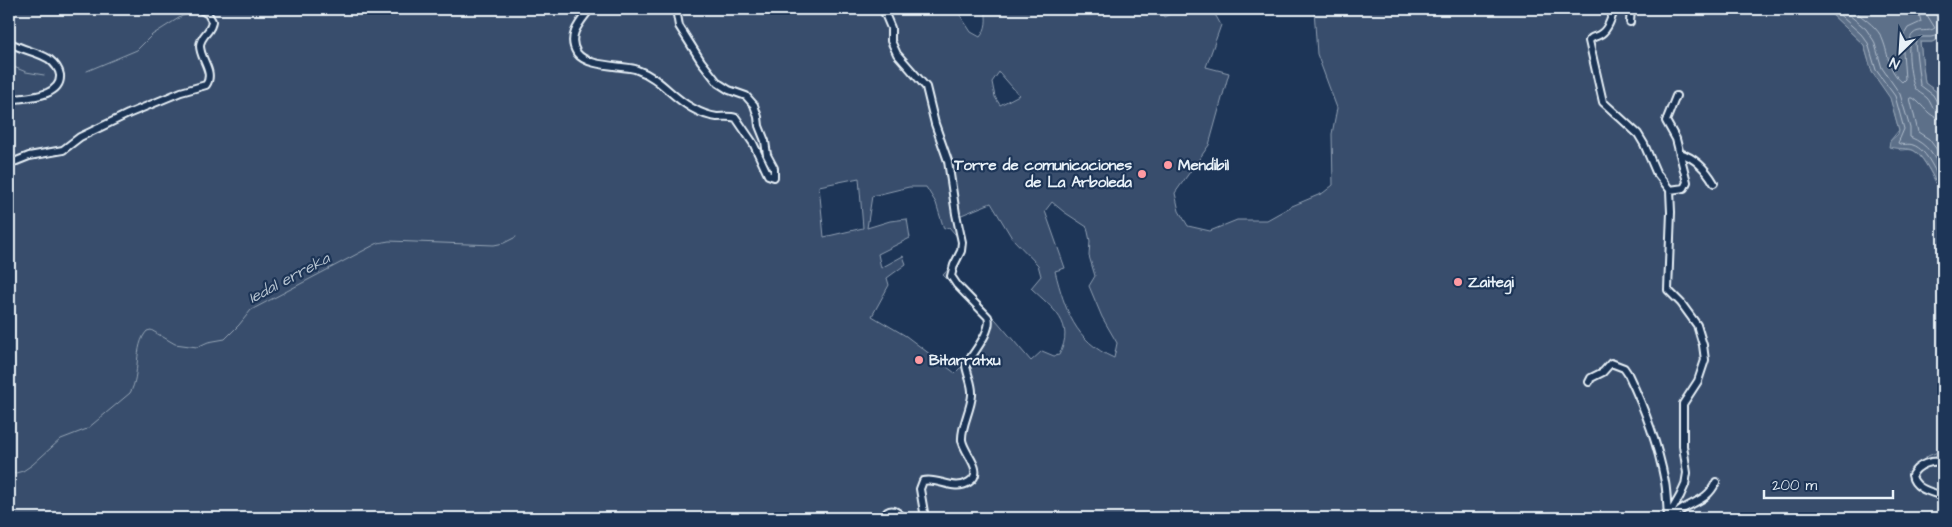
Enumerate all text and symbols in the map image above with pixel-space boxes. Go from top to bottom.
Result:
north arrow [1874,28,1924,78]
text: N [1887,52,1903,74]
place label: Torre de comunicaciones de La Arboleda [953,155,1132,193]
place label: Mendibil [1178,155,1230,176]
marker: Mendibil [1162,159,1174,171]
marker: Torre de comunicaciones de La Arboleda [1136,168,1148,180]
water label: Iedal erreka [244,247,334,309]
place label: Zaitegi [1468,272,1515,295]
marker: Zaitegi [1452,276,1464,288]
place label: Bitarratxu [929,350,1001,371]
marker: Bitarratxu [913,354,925,366]
scale bar [1764,467,1893,499]
text: 200 m [1772,475,1818,496]

